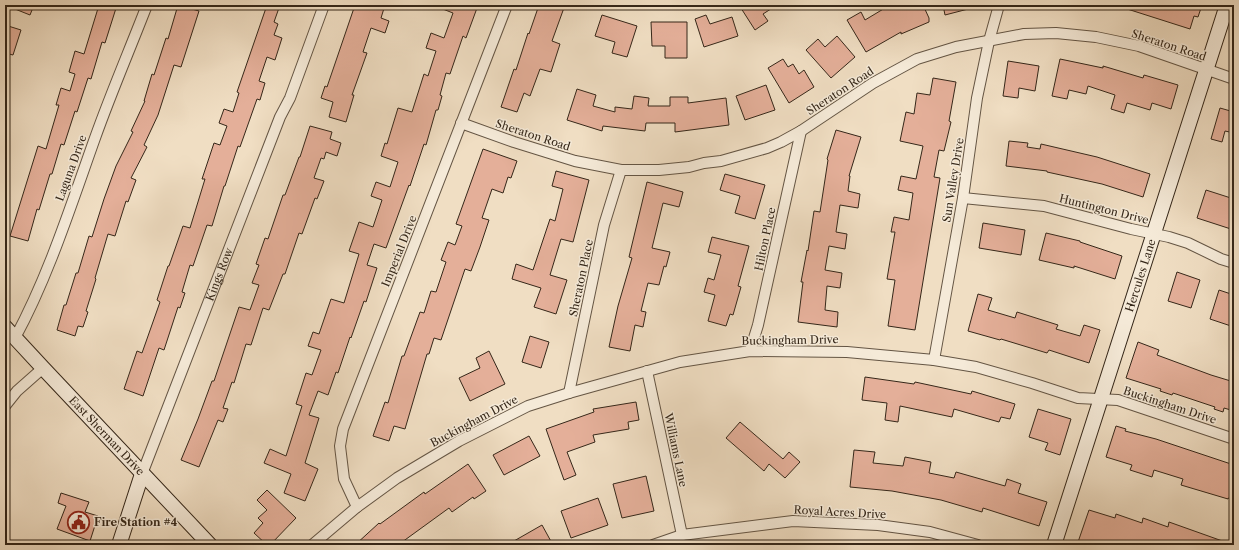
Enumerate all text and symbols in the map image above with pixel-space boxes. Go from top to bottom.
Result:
street label: Sheraton Road [1130,26,1208,64]
street label: Sheraton Road [804,64,877,118]
street label: Sheraton Road [494,116,572,154]
street label: Laguna Drive [53,133,89,203]
street label: Sun Valley Drive [939,137,967,223]
street label: Huntington Drive [1058,191,1150,227]
street label: Hilton Place [751,206,779,272]
street label: Imperial Drive [378,213,420,289]
street label: Hercules Lane [1122,237,1159,314]
street label: Sheraton Place [566,238,596,318]
street label: Kings Row [203,245,236,303]
street label: Buckingham Drive [741,332,839,348]
street label: Buckingham Drive [1122,383,1218,427]
street label: Buckingham Drive [428,392,520,450]
street label: East Sherman Drive [66,393,148,478]
street label: Williams Lane [661,411,691,488]
street label: Royal Acres Drive [793,503,887,521]
public building icon: Fire Station #4 [65,509,91,535]
place label: Fire Station #4 [94,515,178,529]

